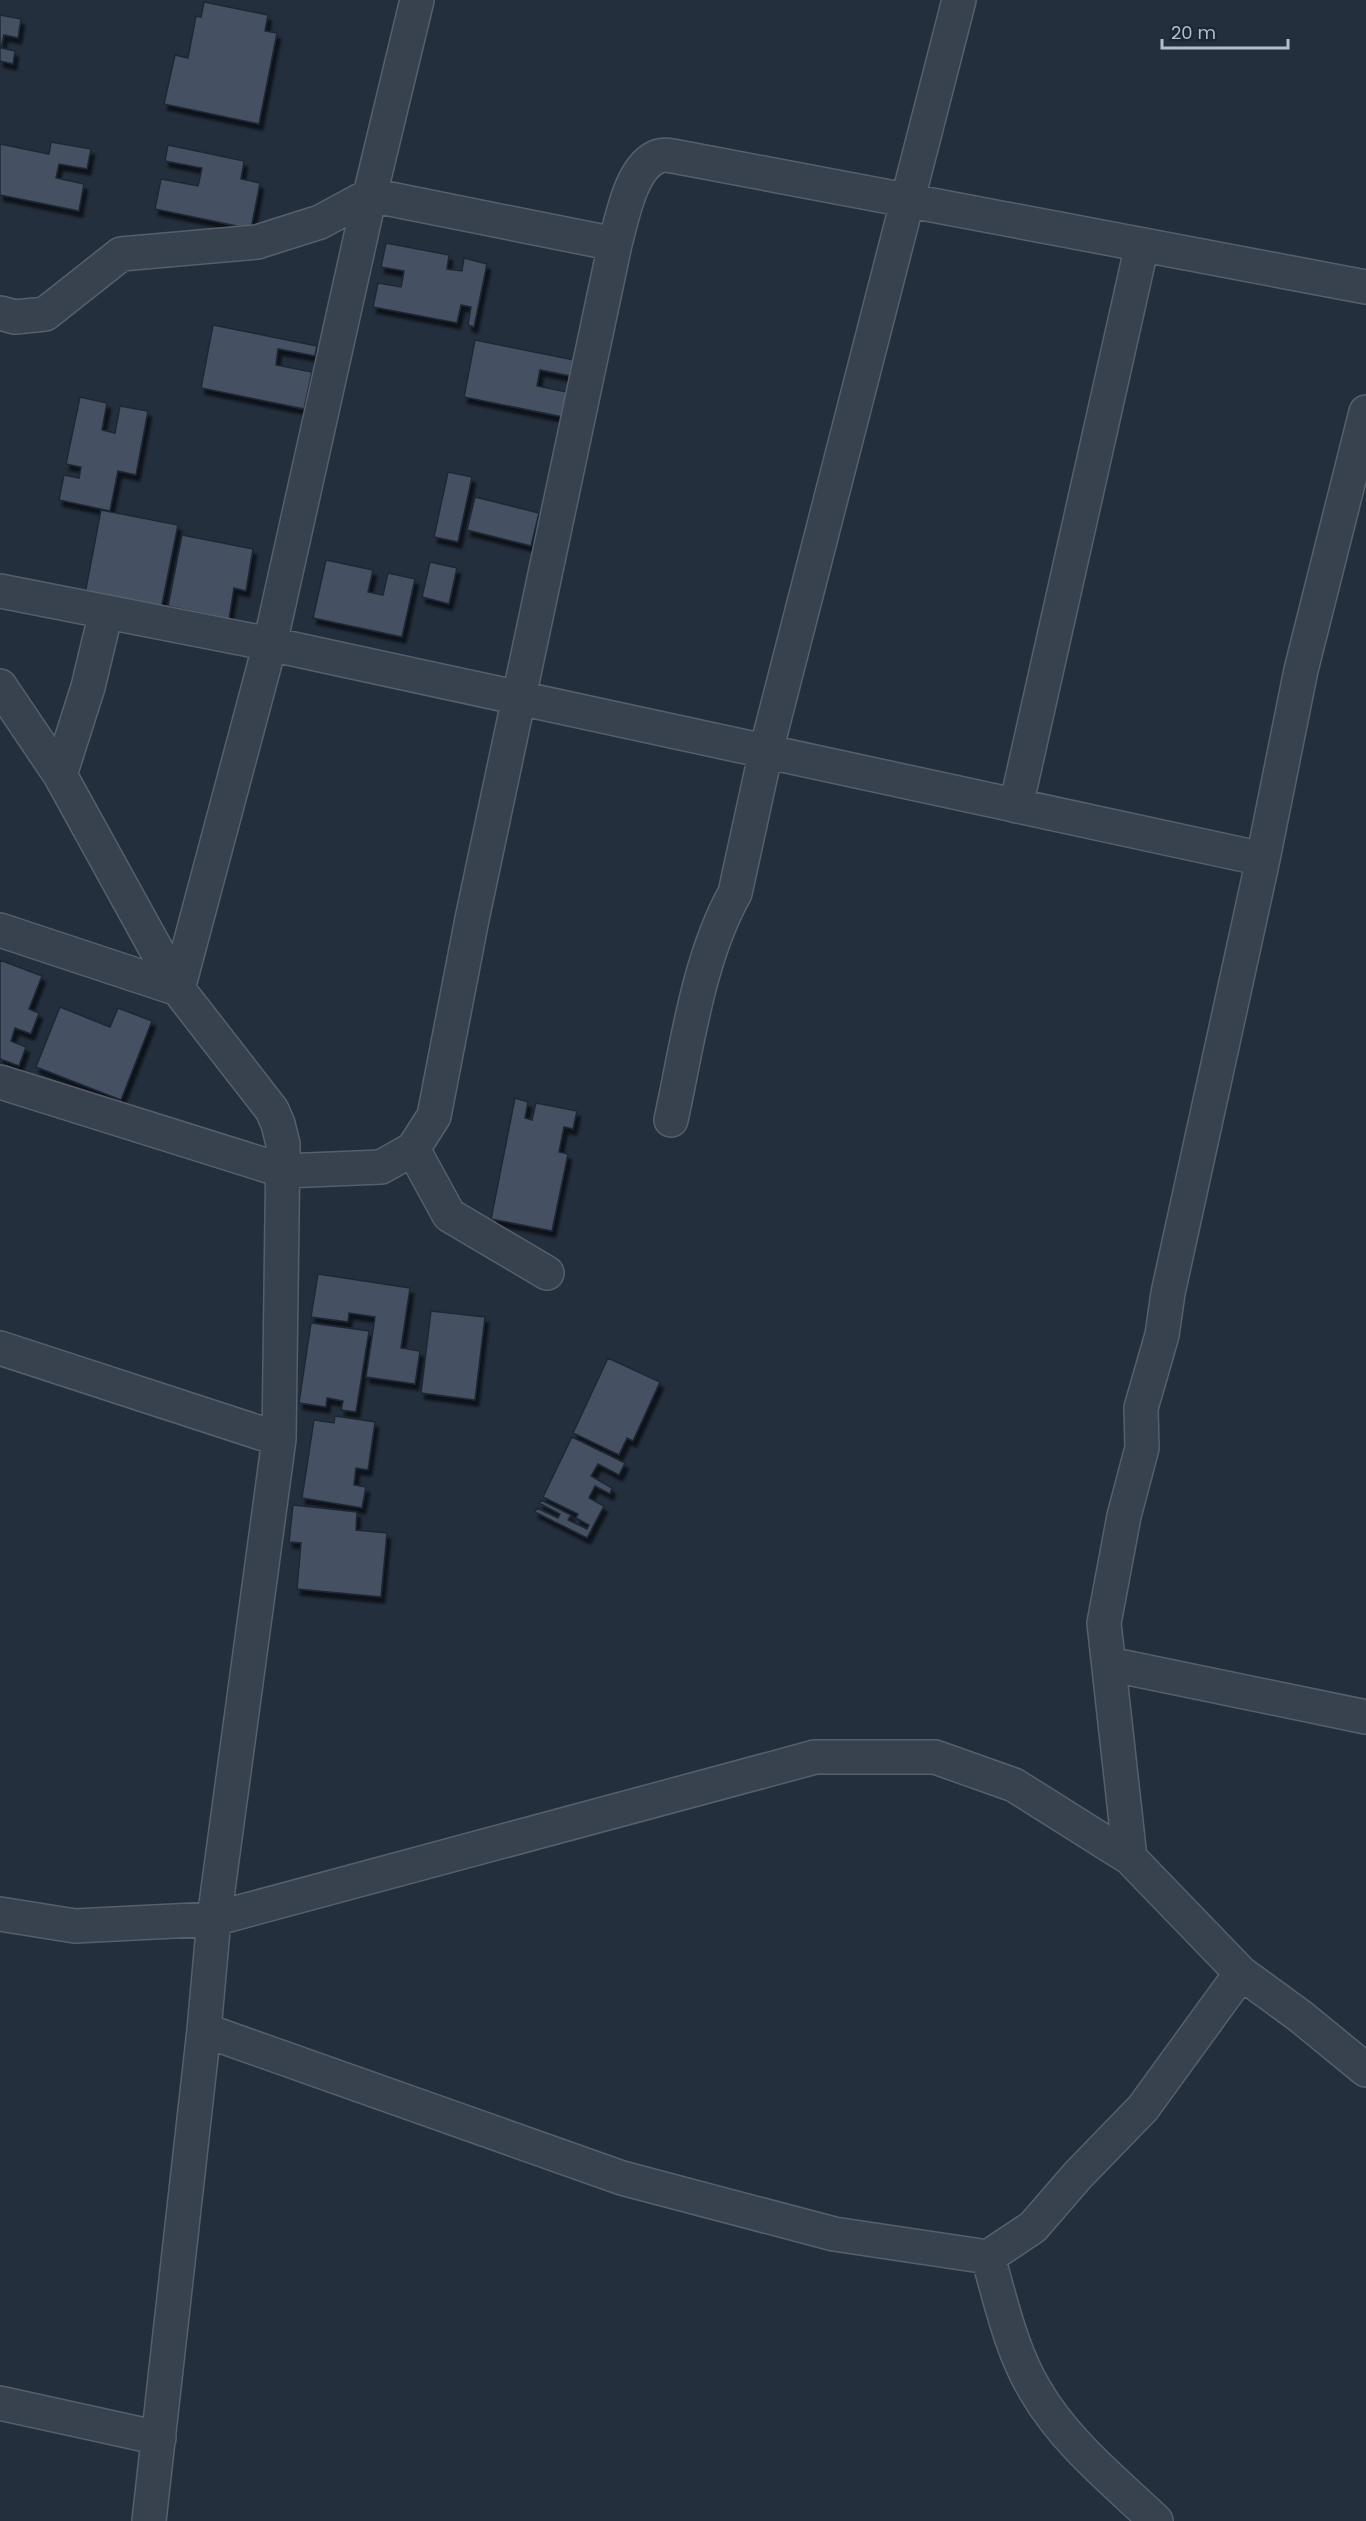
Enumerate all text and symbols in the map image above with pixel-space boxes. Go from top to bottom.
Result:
scale bar [1162,12,1288,50]
text: 20 m [1171,20,1216,45]

